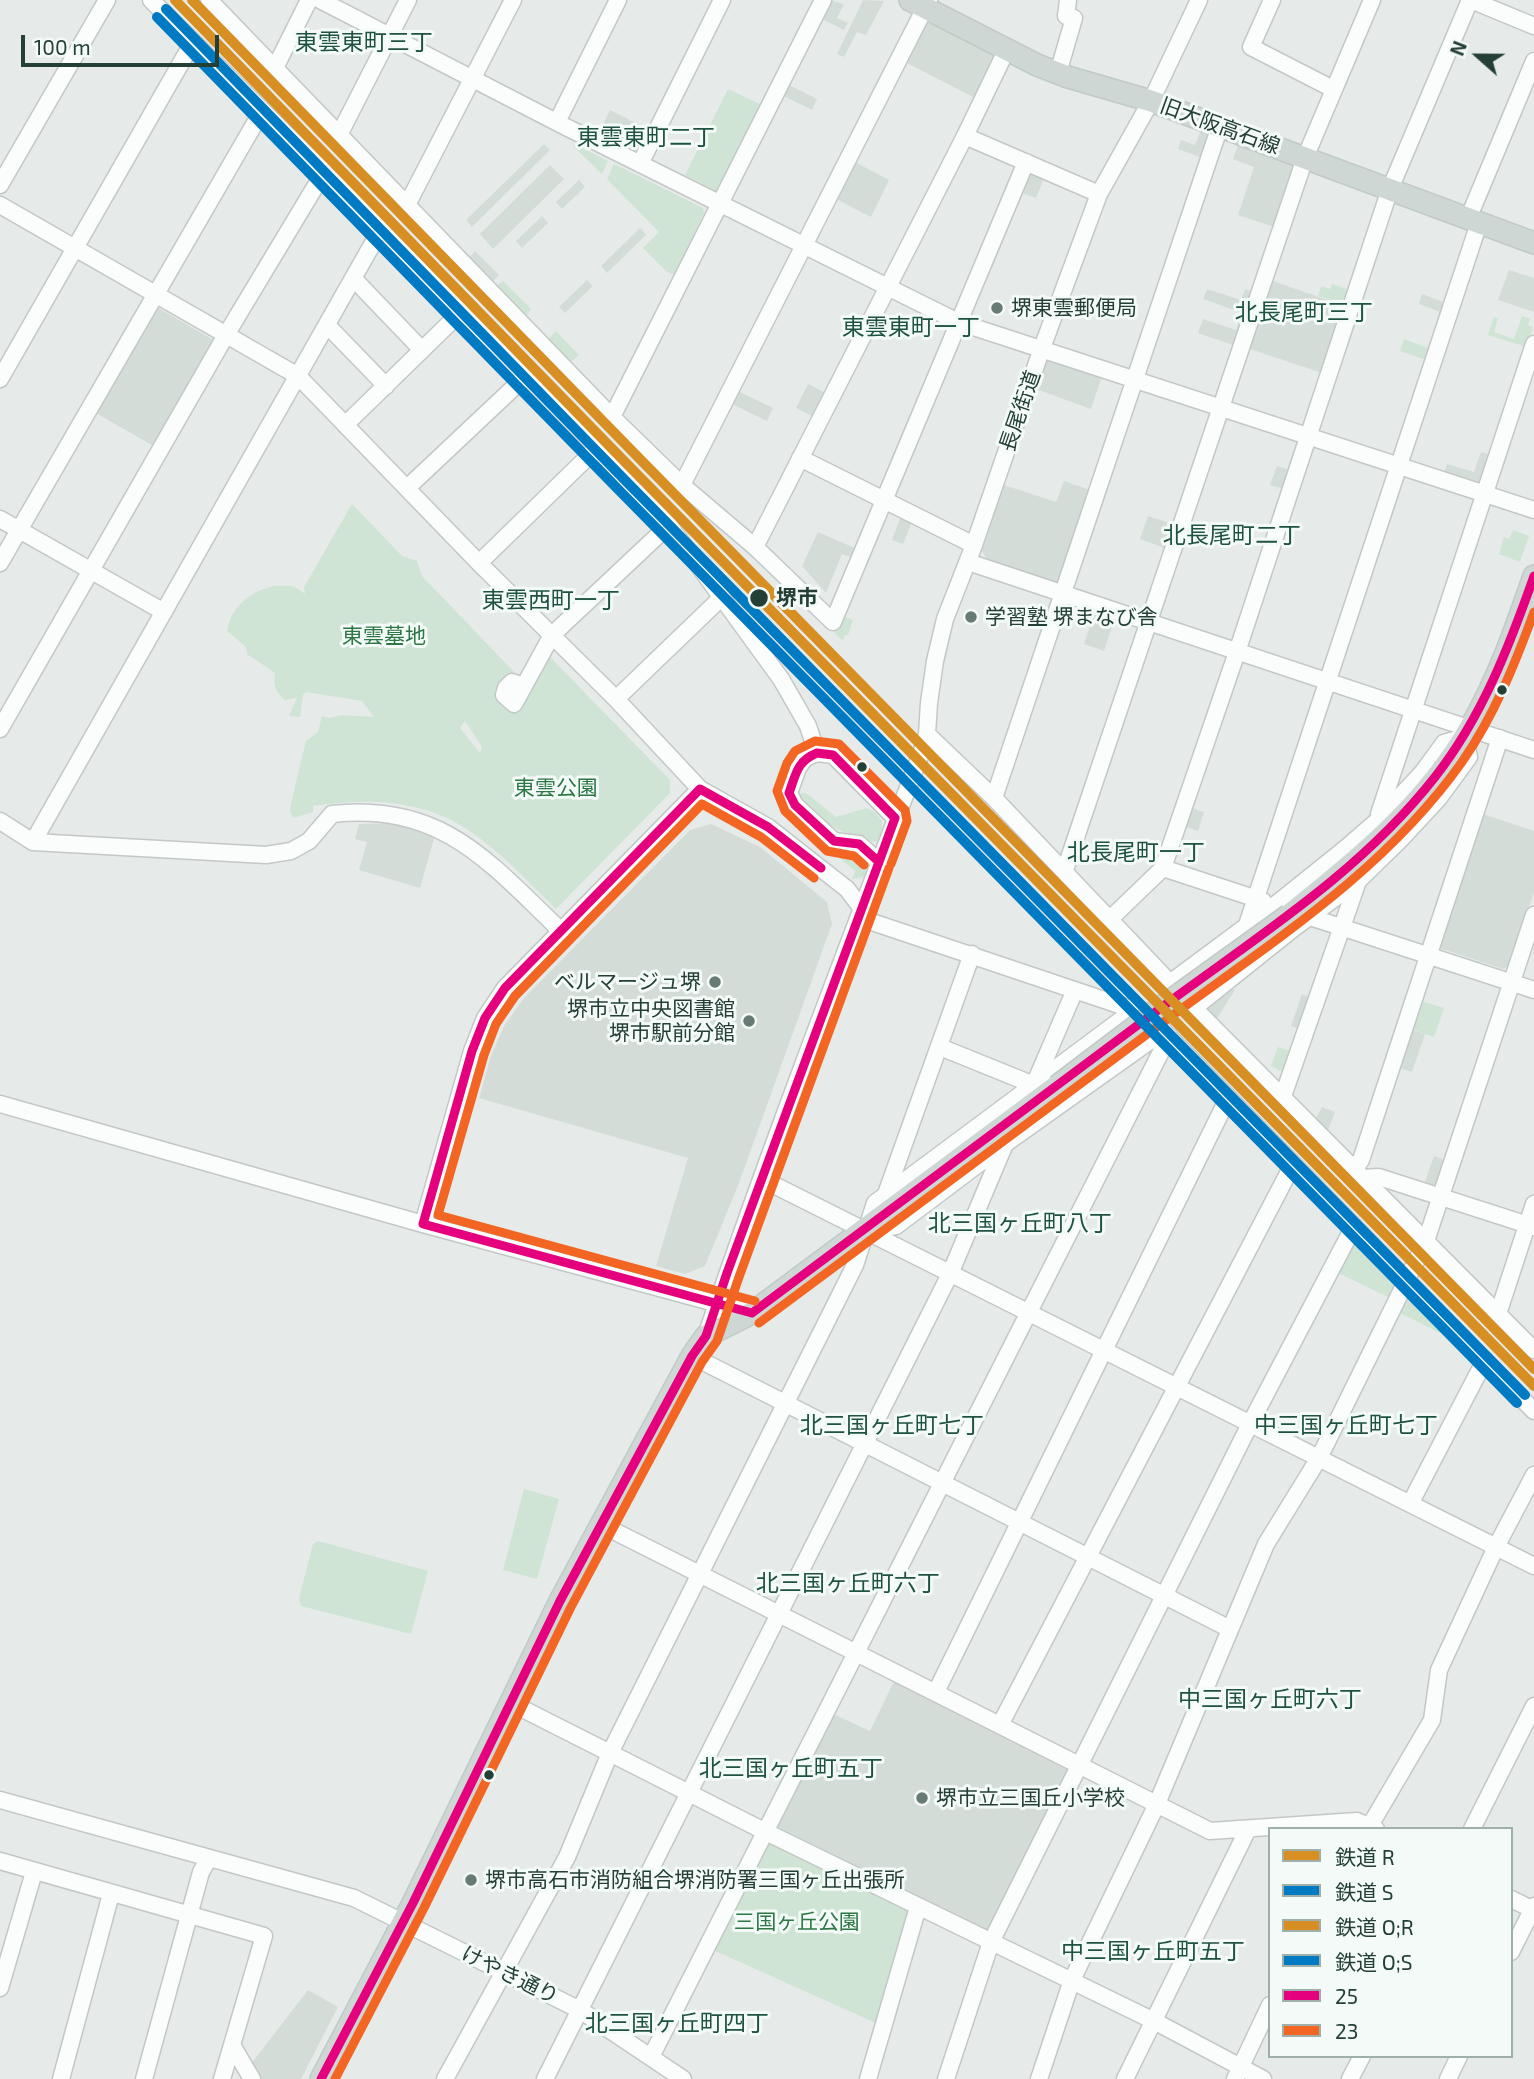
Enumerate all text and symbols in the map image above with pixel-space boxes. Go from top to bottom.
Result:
scale bar [24,21,222,65]
north arrow [1443,21,1513,91]
district label: 東雲東町三丁 [295,28,433,56]
text: 100 m [34,34,91,59]
text: N [1445,38,1471,59]
street label: 旧大阪高石線 [1156,93,1284,159]
district label: 東雲東町二丁 [577,123,715,151]
place label: 堺東雲郵便局 [1011,295,1137,321]
district label: 北長尾町三丁 [1235,298,1373,326]
marker: 堺東雲郵便局 [989,300,1005,316]
district label: 東雲東町一丁 [842,313,980,341]
street label: 長尾街道 [994,367,1046,455]
district label: 北長尾町二丁 [1163,521,1301,549]
place label: 堺市 [776,585,818,611]
district label: 東雲西町一丁 [482,586,620,614]
marker: 堺市 [748,587,770,609]
place label: 学習塾 堺まなび舎 [985,604,1158,630]
marker: 学習塾 堺まなび舎 [963,609,979,625]
park label: 東雲墓地 [342,623,426,649]
unlabelled marker [1495,683,1509,697]
unlabelled marker [855,760,869,774]
park label: 東雲公園 [514,775,598,801]
district label: 北長尾町一丁 [1067,838,1205,866]
place label: ベルマージュ堺 [554,969,701,995]
marker: ベルマージュ堺 [707,974,723,990]
place label: 堺市立中央図書館 堺市駅前分館 [567,996,735,1046]
marker: 堺市立中央図書館 堺市駅前分館 [741,1013,757,1029]
district label: 北三国ヶ丘町八丁 [928,1209,1112,1237]
district label: 北三国ヶ丘町七丁 [800,1411,984,1439]
district label: 中三国ヶ丘町七丁 [1254,1411,1438,1439]
district label: 北三国ヶ丘町六丁 [756,1569,940,1597]
district label: 中三国ヶ丘町六丁 [1178,1685,1362,1713]
district label: 北三国ヶ丘町五丁 [699,1754,883,1782]
unlabelled marker [482,1768,496,1782]
place label: 堺市立三国丘小学校 [936,1785,1125,1811]
marker: 堺市立三国丘小学校 [914,1790,930,1806]
legend [1268,1827,1513,2058]
text: 鉄道 R [1335,1844,1395,1869]
place label: 堺市高石市消防組合堺消防署三国ヶ丘出張所 [485,1867,905,1893]
marker: 堺市高石市消防組合堺消防署三国ヶ丘出張所 [463,1872,479,1888]
text: 鉄道 S [1335,1879,1393,1904]
park label: 三国ヶ丘公園 [734,1909,860,1935]
text: 鉄道 O;R [1335,1914,1414,1939]
district label: 中三国ヶ丘町五丁 [1061,1937,1245,1965]
street label: けやき通り [457,1941,563,2009]
text: 鉄道 O;S [1335,1949,1412,1974]
text: 25 [1335,1983,1358,2008]
district label: 北三国ヶ丘町四丁 [585,2009,769,2037]
text: 23 [1335,2018,1358,2043]

